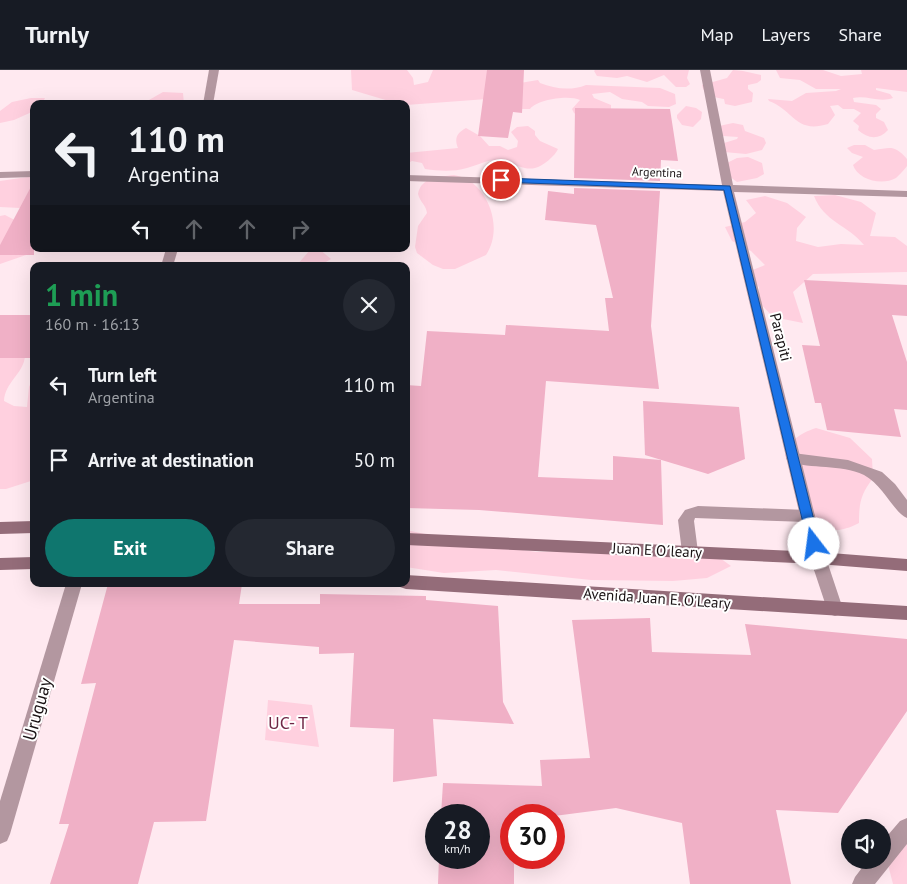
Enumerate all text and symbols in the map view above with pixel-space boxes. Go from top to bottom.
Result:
text: Turnly [25,19,89,50]
text: Map [701,23,733,46]
text: Layers [761,23,810,46]
text: Share [838,23,882,46]
text: 110 m [128,116,225,162]
icon: left [45,120,110,185]
pin [480,159,522,201]
text: Argentina [128,160,220,188]
street label: Argentina [632,164,682,180]
icon: arrive [487,166,515,194]
icon: left [127,215,155,243]
icon: ahead [180,215,208,243]
icon: ahead [233,215,261,243]
icon: right [286,215,314,243]
text: 1 min [45,275,118,314]
button: close [343,279,395,331]
street label: Parapiti [766,311,796,363]
text: 160 m · 16:13 [45,314,140,334]
text: Turn left [88,363,157,387]
icon: left [45,371,73,399]
text: 110 m [343,373,395,397]
text: Argentina [88,387,155,407]
icon: arrive [45,446,73,474]
text: Arrive at destination [88,448,254,472]
text: 50 m [354,448,395,472]
position arrow [787,517,839,569]
button: Exit [45,519,215,577]
button: Share [225,519,395,577]
street label: Juan E O´leary [611,538,702,562]
street label: Avenida Juan E. O'Leary [583,583,731,613]
street label: Uruguay [17,674,57,743]
park label: UC- T [268,711,308,734]
speed limit sign: 30 [500,804,565,869]
text: 28 [443,814,472,846]
map controls [841,819,891,869]
button: sound [841,819,891,869]
text: km/h [444,841,471,856]

